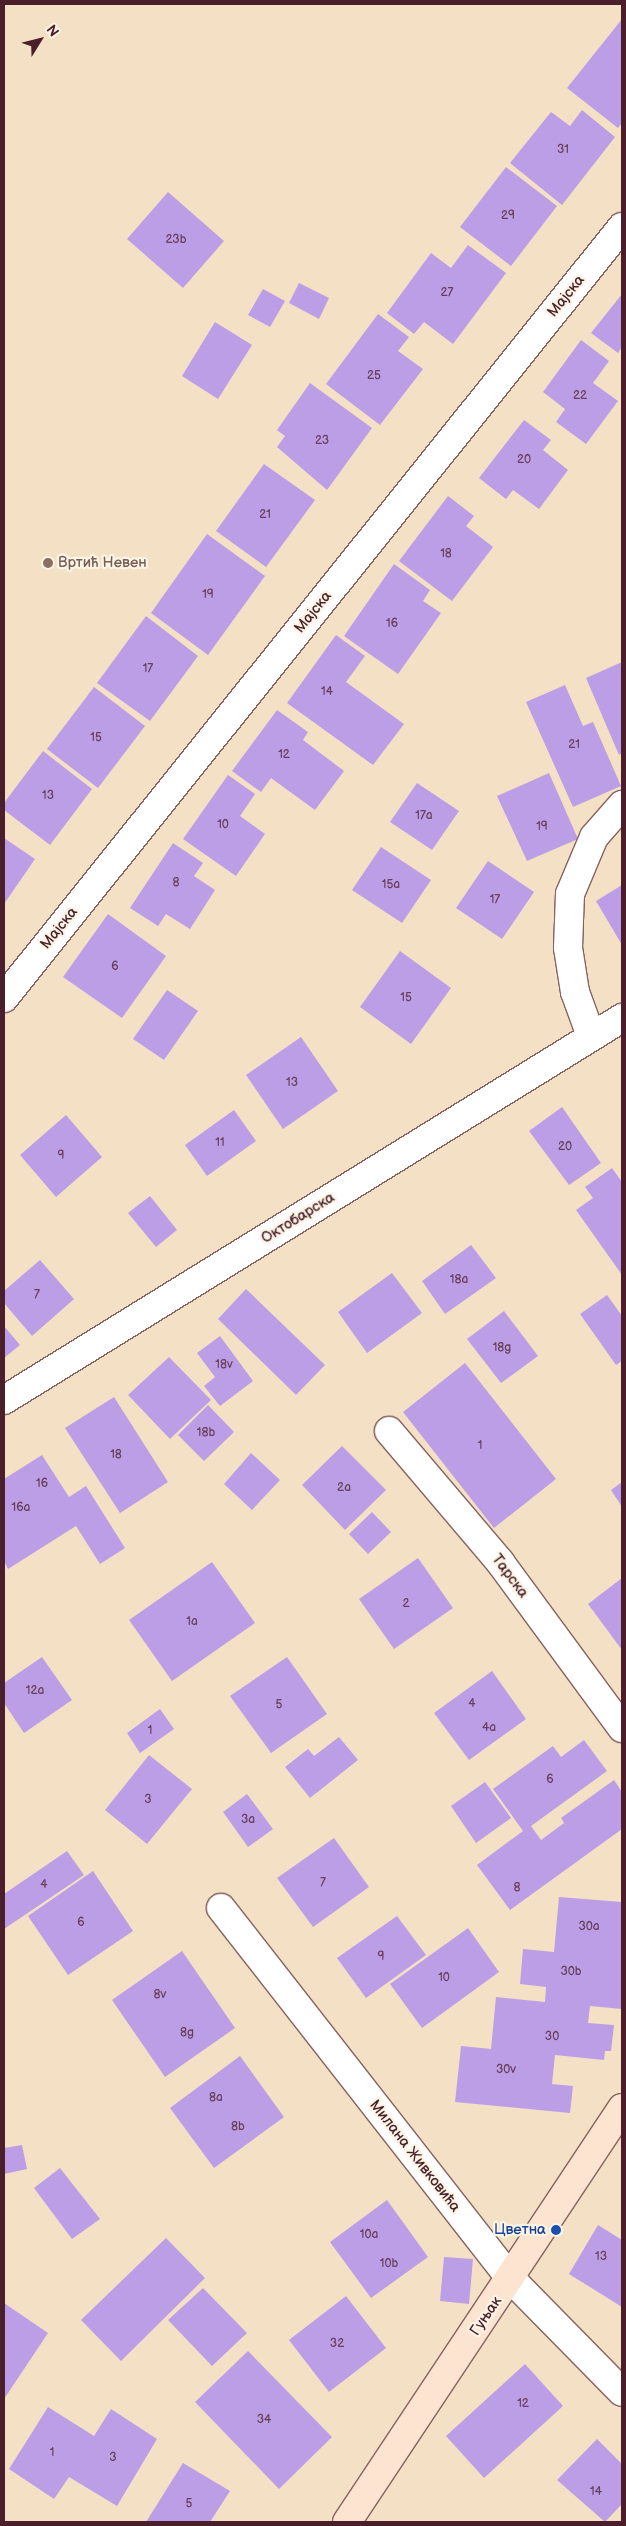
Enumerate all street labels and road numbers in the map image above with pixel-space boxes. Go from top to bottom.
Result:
street label: Мајска [544,271,588,321]
street label: Мајска [291,587,335,637]
street label: Мајска [37,903,81,953]
street label: Октобарска [258,1188,338,1248]
street label: Тарска [488,1551,532,1601]
street label: Милана Живковића [366,2096,464,2216]
street label: Гуњак [466,2293,506,2339]

